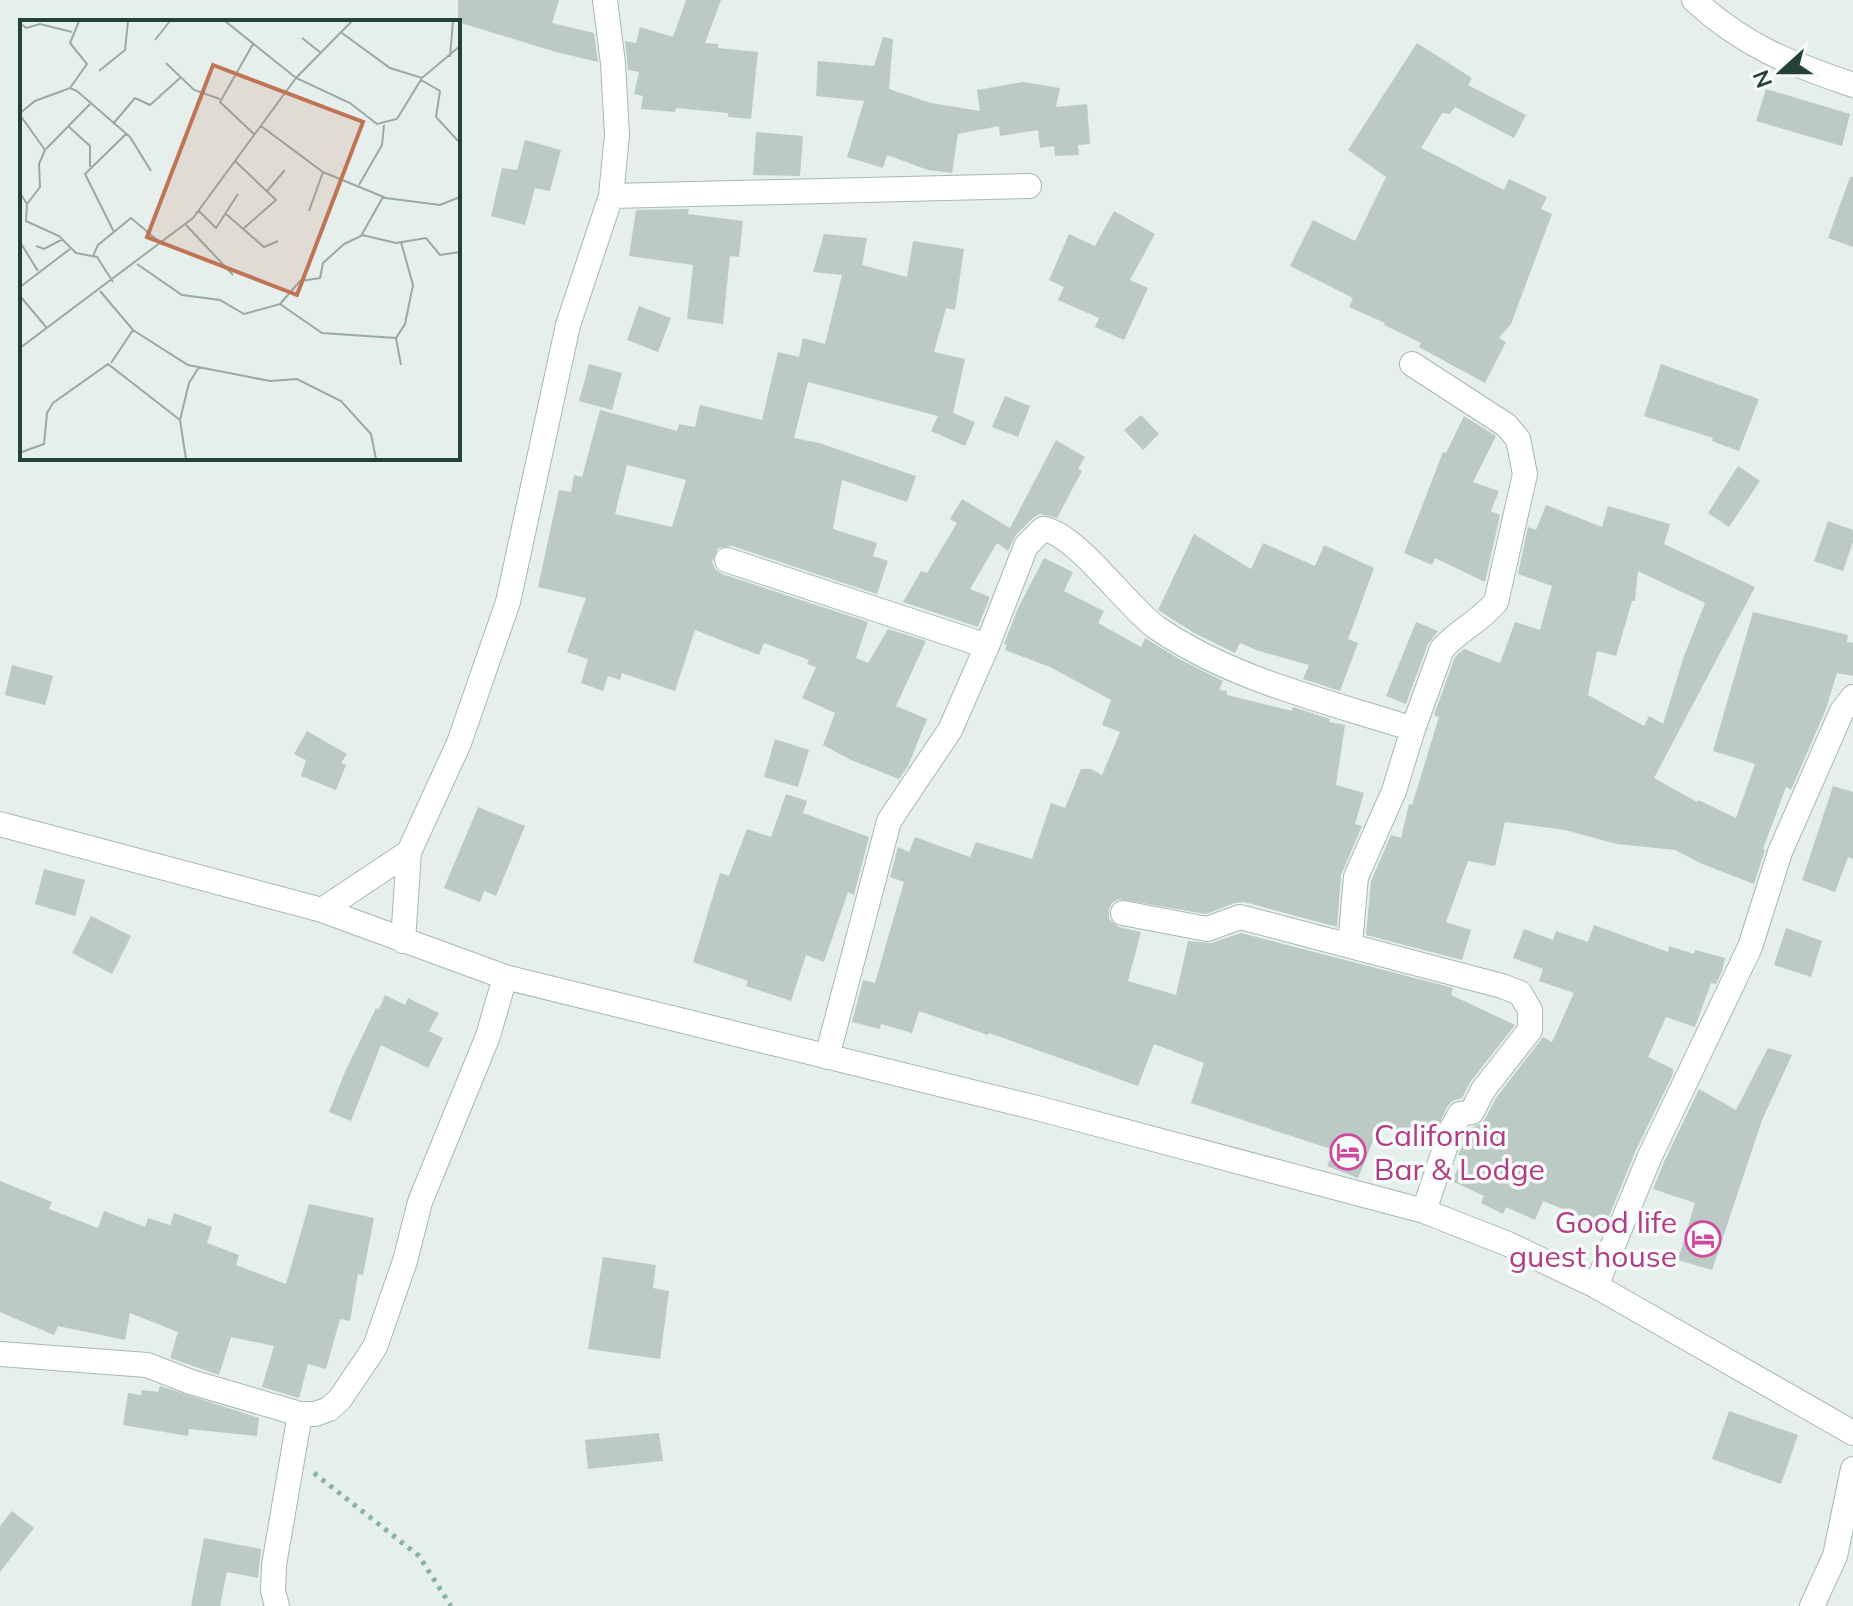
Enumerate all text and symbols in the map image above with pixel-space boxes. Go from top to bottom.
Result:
inset map [20,20,460,460]
north arrow [1741,32,1821,112]
text: N [1746,66,1778,92]
place label: California Bar & Lodge [1374,1116,1545,1188]
hotel icon: California Bar & Lodge [1329,1133,1367,1171]
place label: Good life guest house [1509,1203,1677,1275]
hotel icon: Good life guest house [1684,1220,1722,1258]

